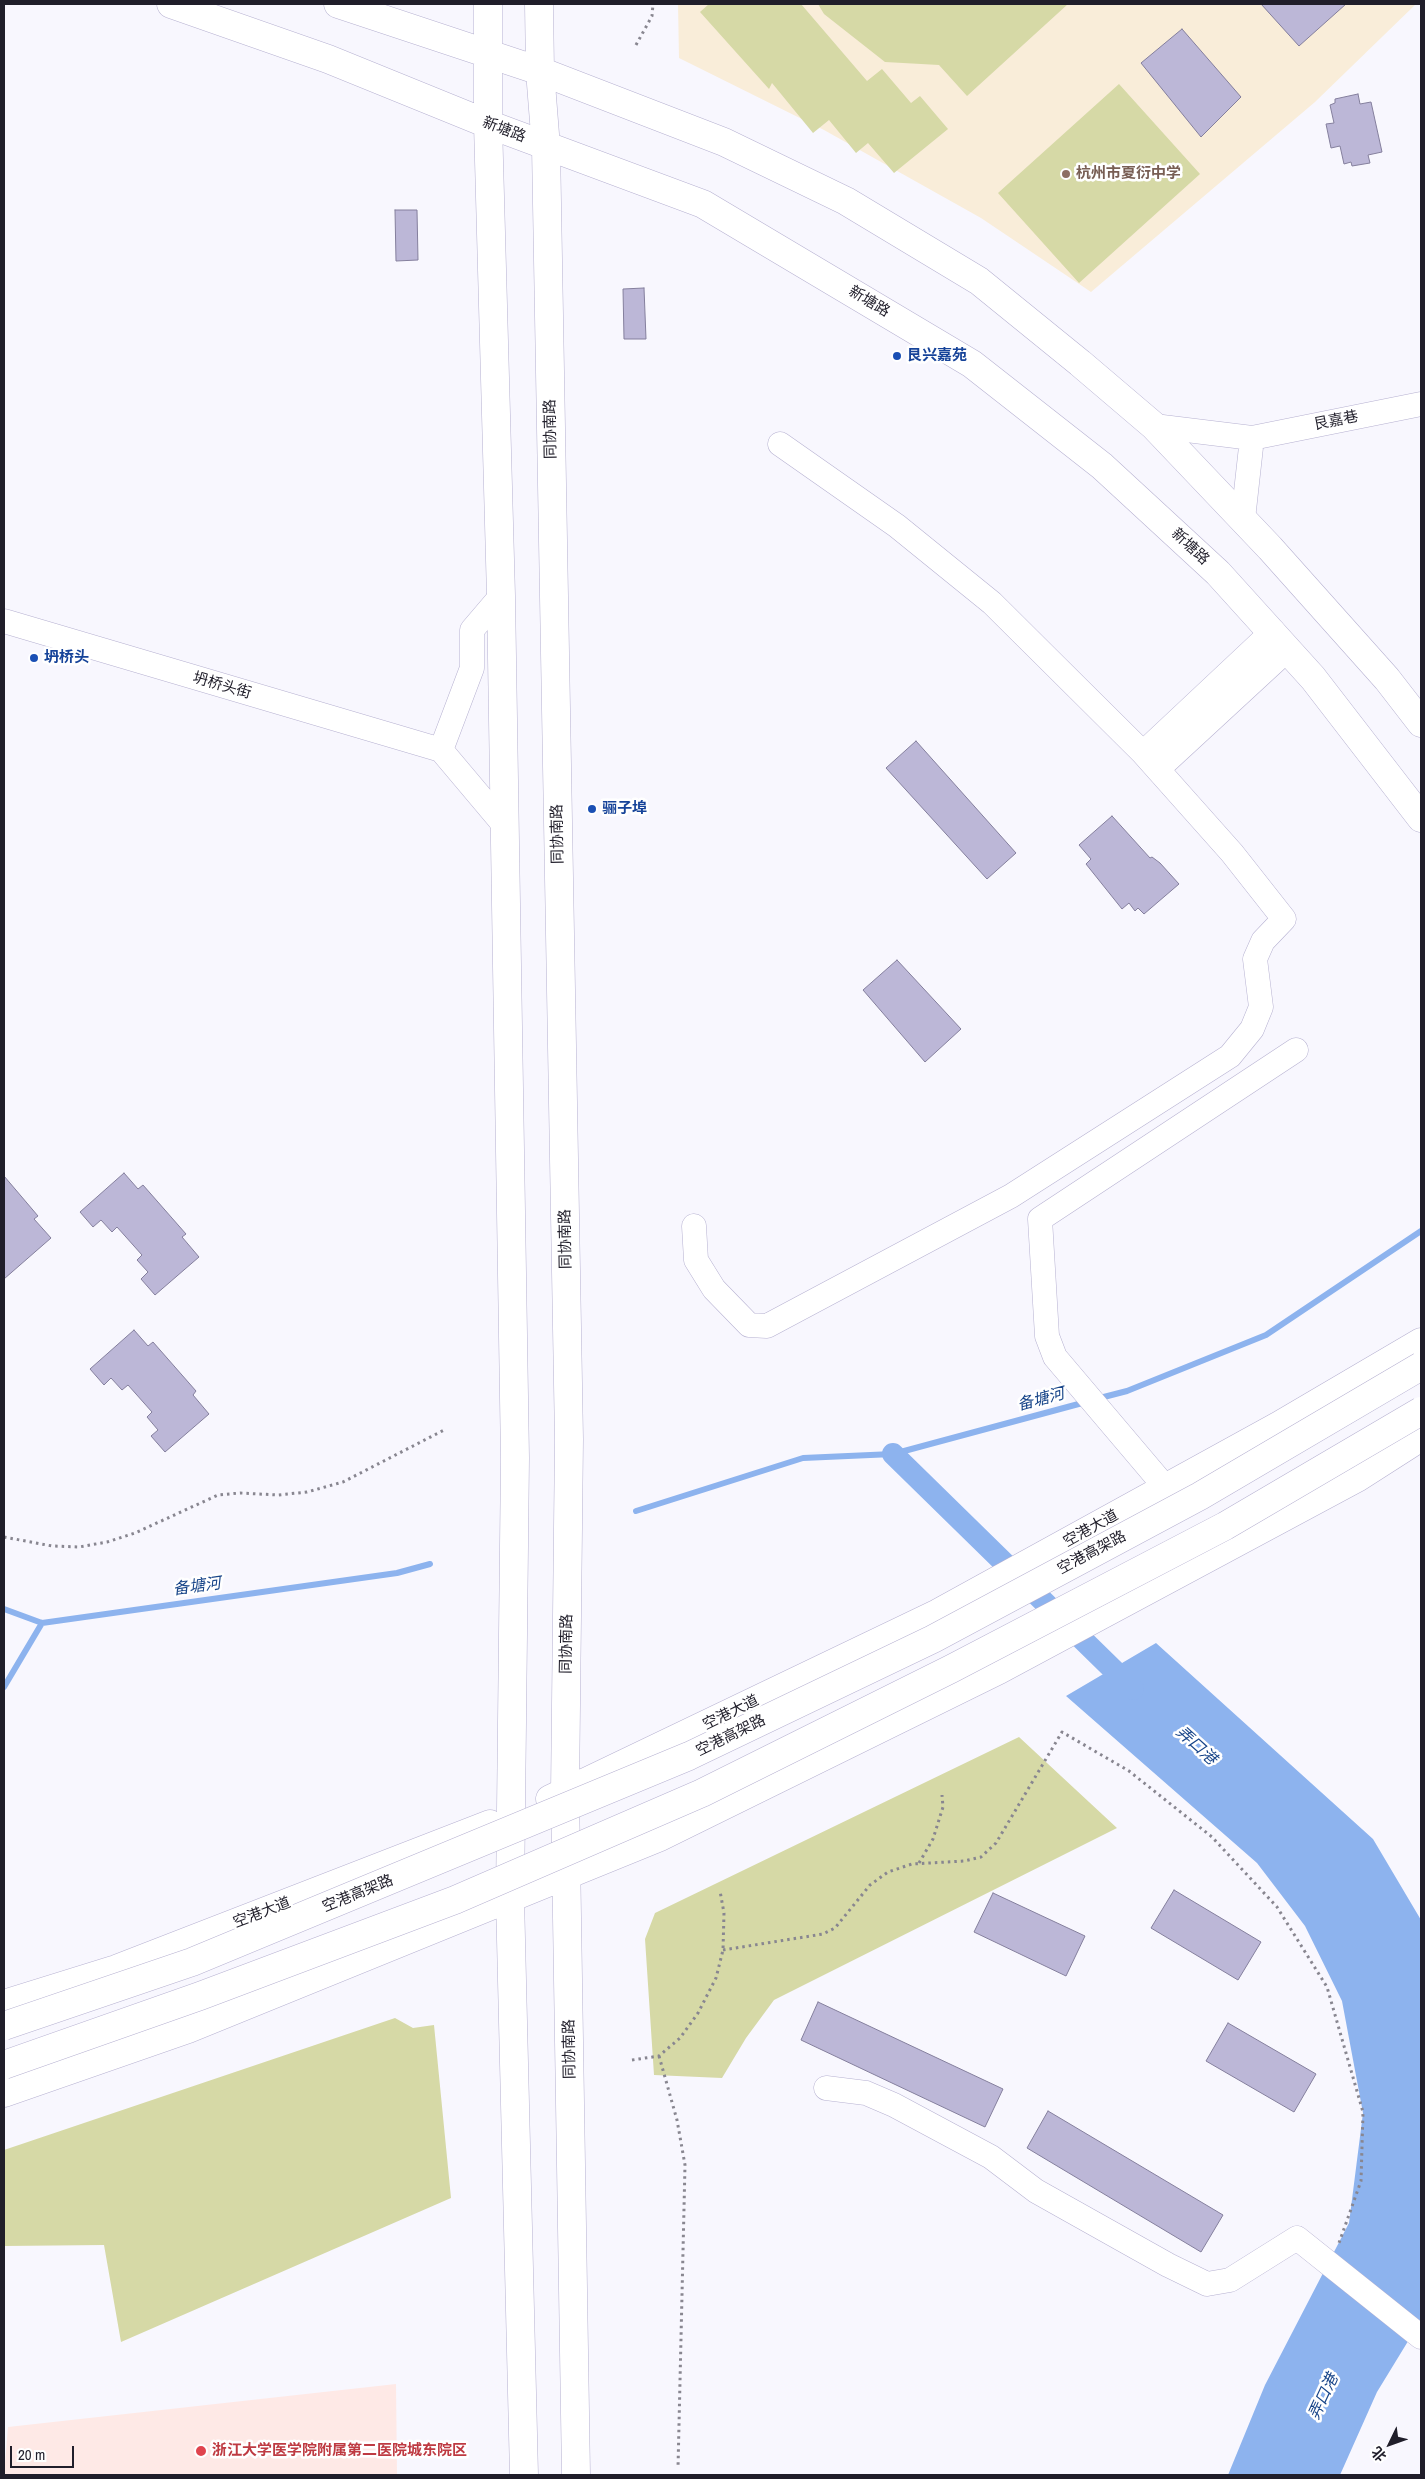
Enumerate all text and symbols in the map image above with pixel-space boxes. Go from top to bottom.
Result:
street label: 新塘路 [480,114,528,146]
place label: 杭州市夏衍中学 [1076,165,1181,183]
marker: 杭州市夏衍中学 [1060,168,1072,180]
street label: 新塘路 [845,283,893,321]
place label: 艮兴嘉苑 [907,347,967,365]
marker: 艮兴嘉苑 [891,350,903,362]
street label: 同协南路 [541,399,561,459]
street label: 艮嘉巷 [1312,408,1360,434]
street label: 新塘路 [1167,525,1213,569]
place label: 坍桥头 [44,649,89,667]
marker: 坍桥头 [28,652,40,664]
street label: 坍桥头街 [191,669,253,703]
place label: 骊子埠 [602,800,647,818]
marker: 骊子埠 [586,803,598,815]
street label: 同协南路 [548,804,568,864]
street label: 同协南路 [556,1209,576,1269]
water label: 备塘河 [1015,1385,1067,1415]
street label: 空港大道 [1060,1507,1122,1551]
street label: 空港高架路 [1055,1527,1129,1579]
water label: 备塘河 [172,1574,222,1600]
street label: 同协南路 [557,1614,577,1674]
street label: 空港大道 [700,1692,762,1734]
street label: 空港高架路 [693,1711,769,1761]
water label: 弄口港 [1172,1723,1220,1769]
street label: 空港高架路 [320,1872,396,1916]
street label: 空港大道 [231,1894,293,1932]
street label: 同协南路 [560,2019,580,2079]
water label: 弄口港 [1305,2371,1343,2423]
north arrow [1365,2419,1415,2469]
scale bar [12,2436,76,2468]
place label: 浙江大学医学院附属第二医院城东院区 [212,2442,467,2460]
text: 北 [1367,2443,1390,2465]
text: 20 m [18,2444,45,2465]
marker: 浙江大学医学院附属第二医院城东院区 [194,2444,208,2458]

